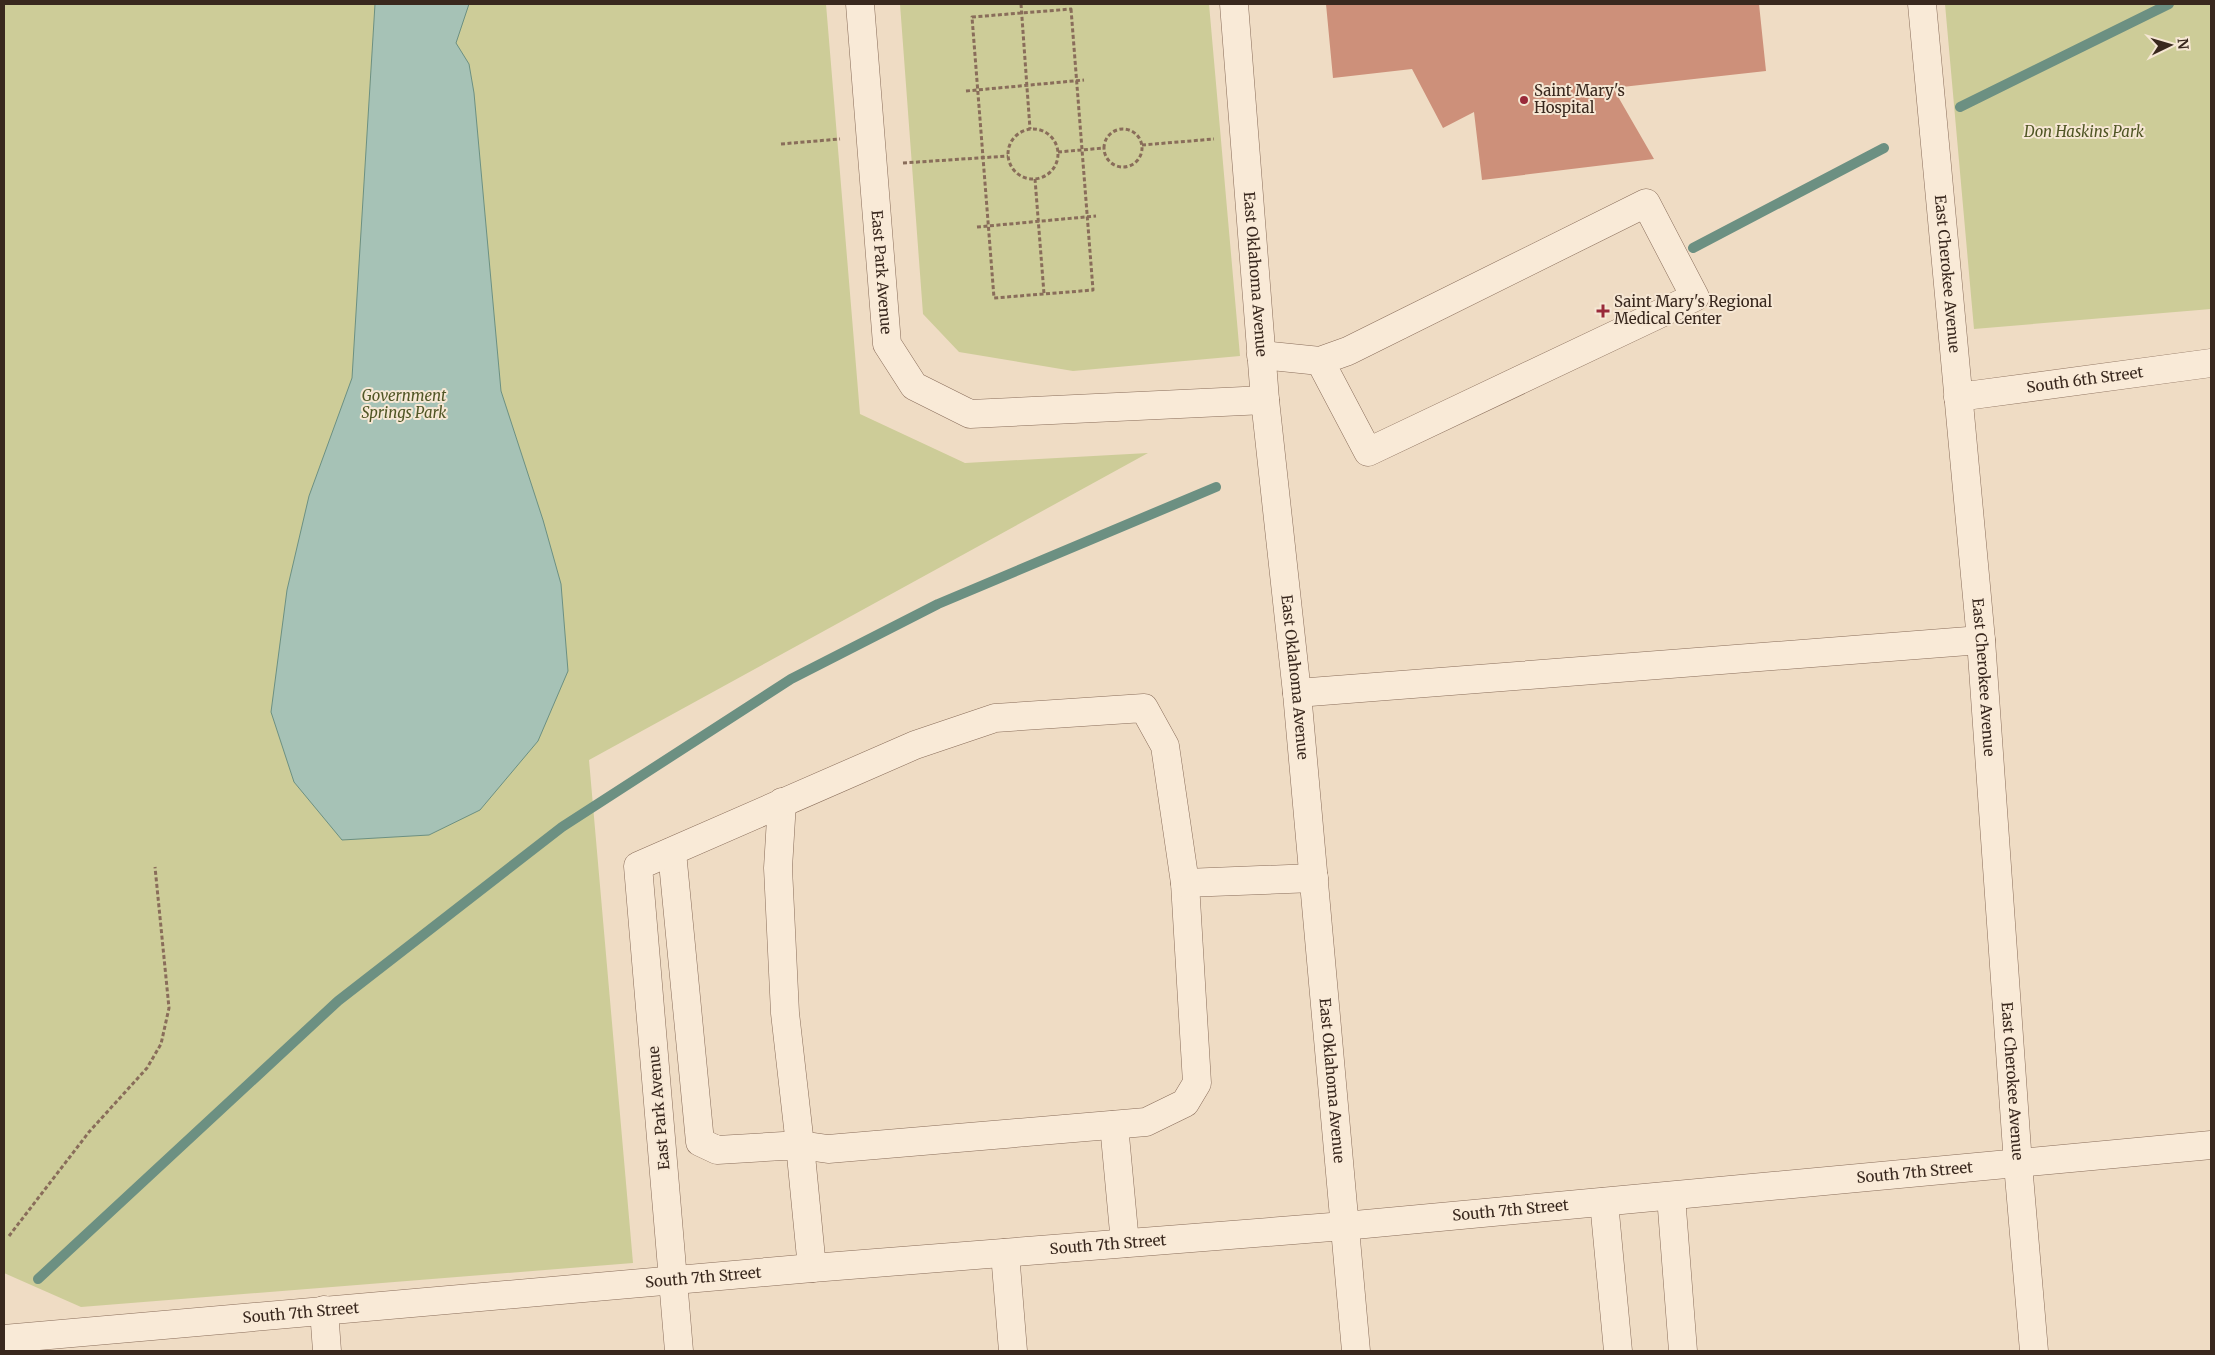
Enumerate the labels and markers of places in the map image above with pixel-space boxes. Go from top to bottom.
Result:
place label: Saint Mary's Hospital [1534,81,1625,117]
marker: Saint Mary's Hospital [1518,94,1530,106]
place label: Saint Mary's Regional Medical Center [1614,292,1773,328]
marker: Saint Mary's Regional Medical Center [1596,304,1610,318]

